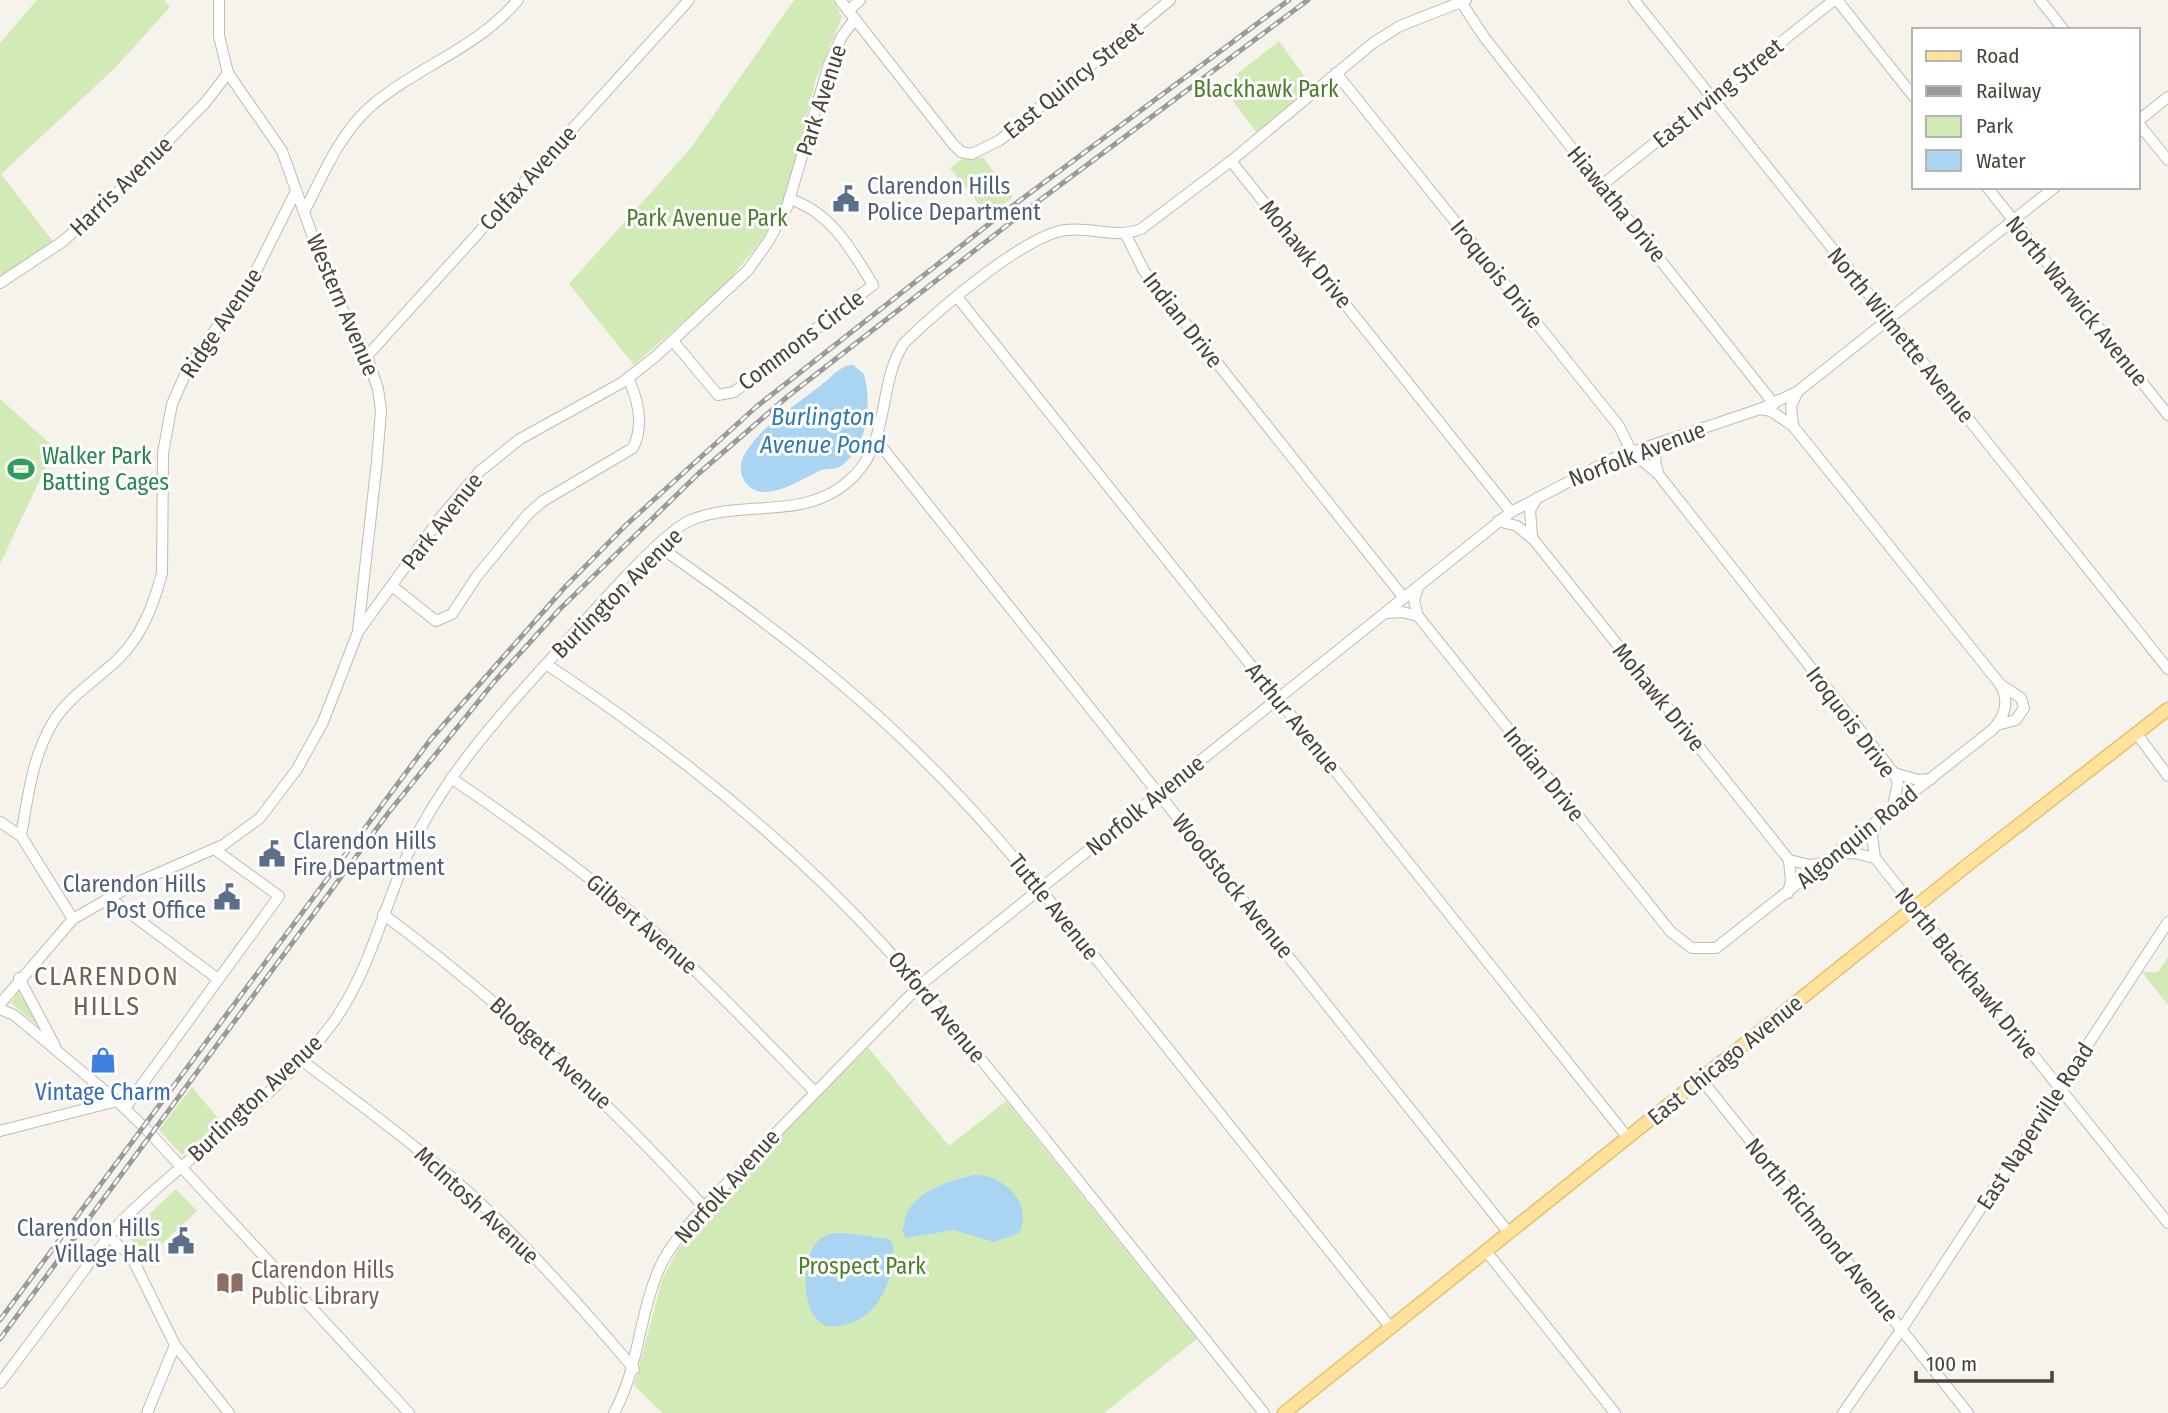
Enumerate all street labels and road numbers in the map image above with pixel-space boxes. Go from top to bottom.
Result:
street label: East Quincy Street [998,15,1149,145]
street label: East Irving Street [1647,32,1789,154]
street label: Park Avenue [790,41,852,159]
street label: Colfax Avenue [473,120,583,236]
street label: Harris Avenue [64,130,178,242]
street label: Hiawatha Drive [1561,140,1673,268]
street label: Mohawk Drive [1254,194,1358,314]
street label: North Warwick Avenue [2000,210,2154,392]
street label: Iroquois Drive [1445,214,1549,334]
street label: Western Avenue [301,230,385,380]
street label: North Wilmette Avenue [1822,242,1980,428]
street label: Ridge Avenue [174,263,268,383]
street label: Indian Drive [1137,267,1229,373]
street label: Commons Circle [733,284,869,396]
street label: Norfolk Avenue [1565,415,1709,493]
street label: Park Avenue [395,467,489,575]
street label: Burlington Avenue [546,522,688,664]
street label: Mohawk Drive [1607,637,1711,757]
street label: Arthur Avenue [1240,657,1346,779]
street label: Iroquois Drive [1800,661,1902,783]
street label: Indian Drive [1497,721,1591,827]
street label: Norfolk Avenue [1080,749,1210,861]
street label: Algonquin Road [1791,779,1923,895]
street label: Woodstock Avenue [1166,808,1300,964]
street label: Tuttle Avenue [1003,848,1105,966]
street label: Gilbert Avenue [580,868,704,980]
street label: North Blackhawk Drive [1889,882,2045,1064]
street label: Oxford Avenue [882,945,992,1069]
street label: East Chicago Avenue [1642,989,1808,1131]
street label: Blodgett Avenue [484,991,618,1115]
street label: Burlington Avenue [182,1029,328,1167]
street label: East Naperville Road [1971,1037,2099,1215]
street label: Norfolk Avenue [668,1123,786,1249]
street label: North Richmond Avenue [1739,1133,1905,1327]
street label: McIntosh Avenue [409,1140,545,1270]

